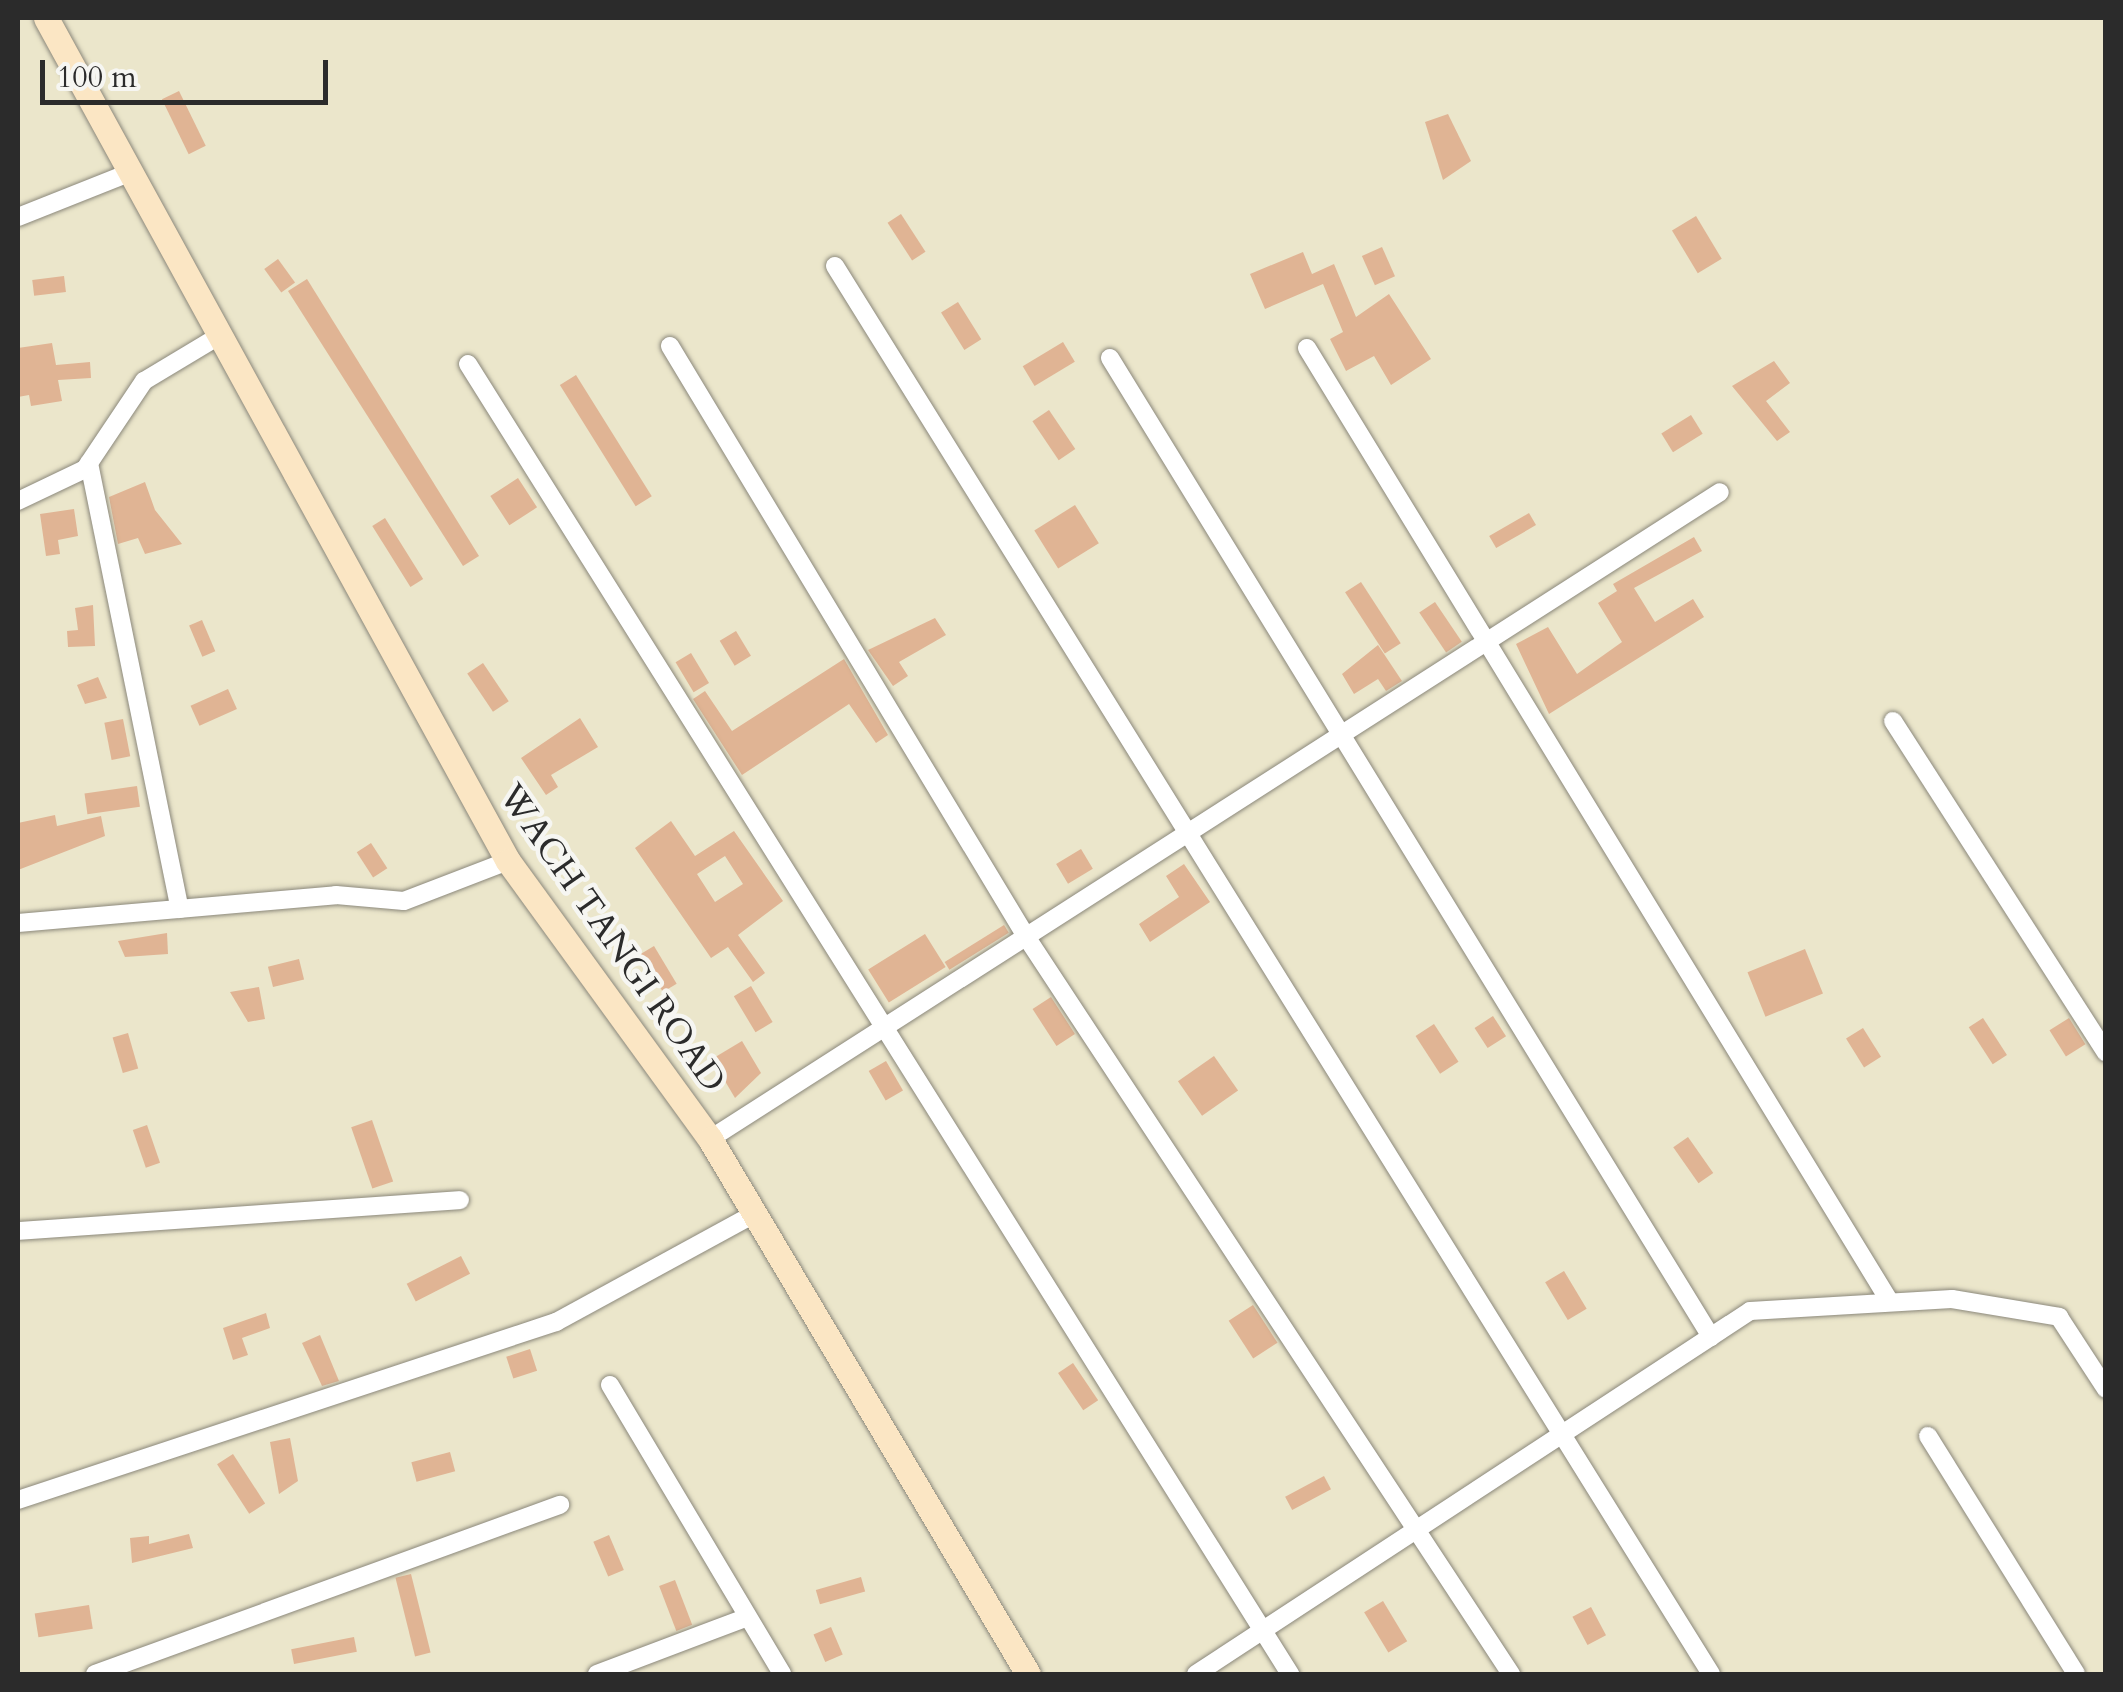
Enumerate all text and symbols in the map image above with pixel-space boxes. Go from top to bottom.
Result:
scale bar [45,40,332,102]
text: 100 m [57,57,137,98]
street label: WACH TANGI ROAD [490,776,734,1100]

